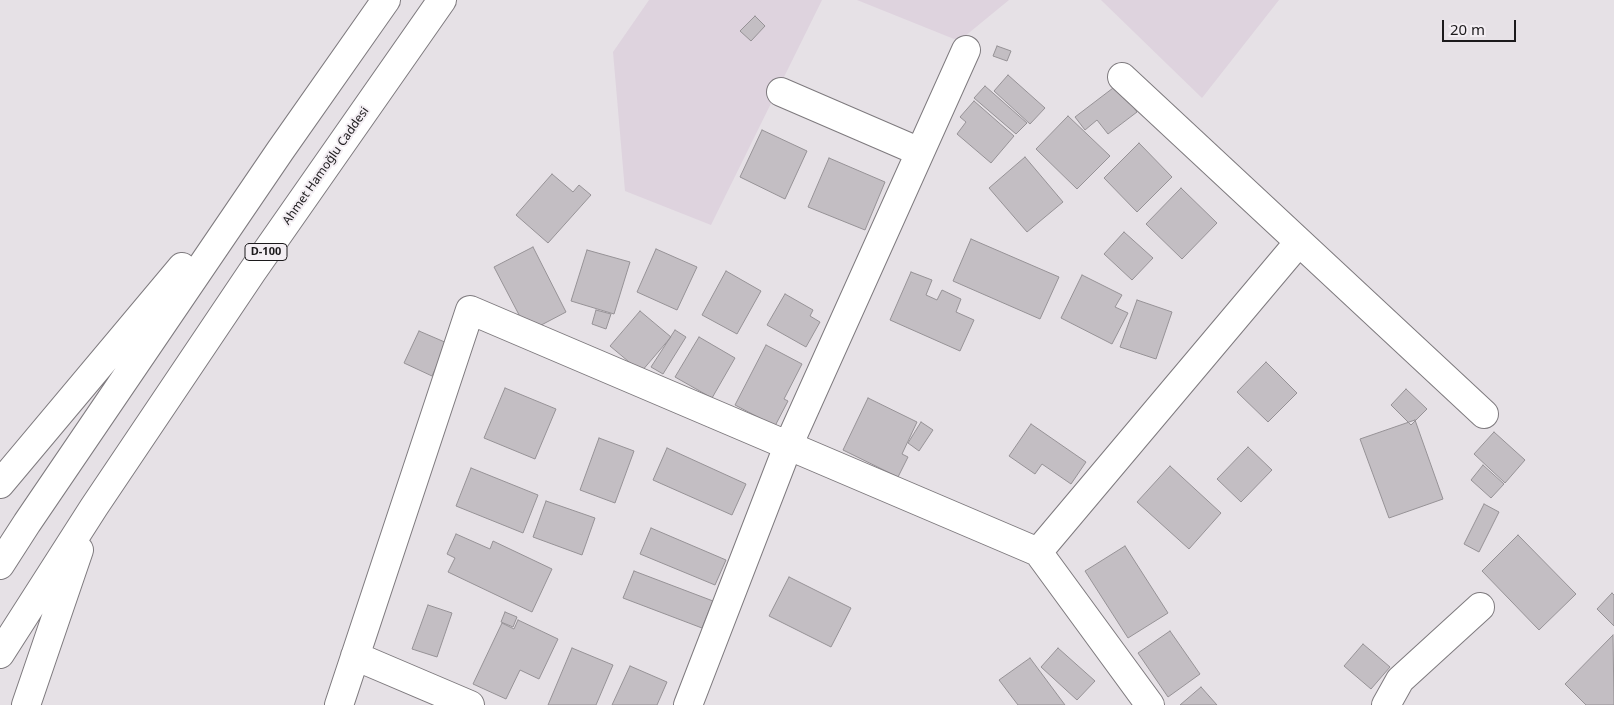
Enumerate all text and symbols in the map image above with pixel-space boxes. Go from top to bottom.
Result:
scale bar [1444,10,1518,42]
text: 20 m [1450,19,1485,39]
street label: Ahmet Hamoğlu Caddesi [280,104,372,228]
road number: D-100 [245,243,287,260]

